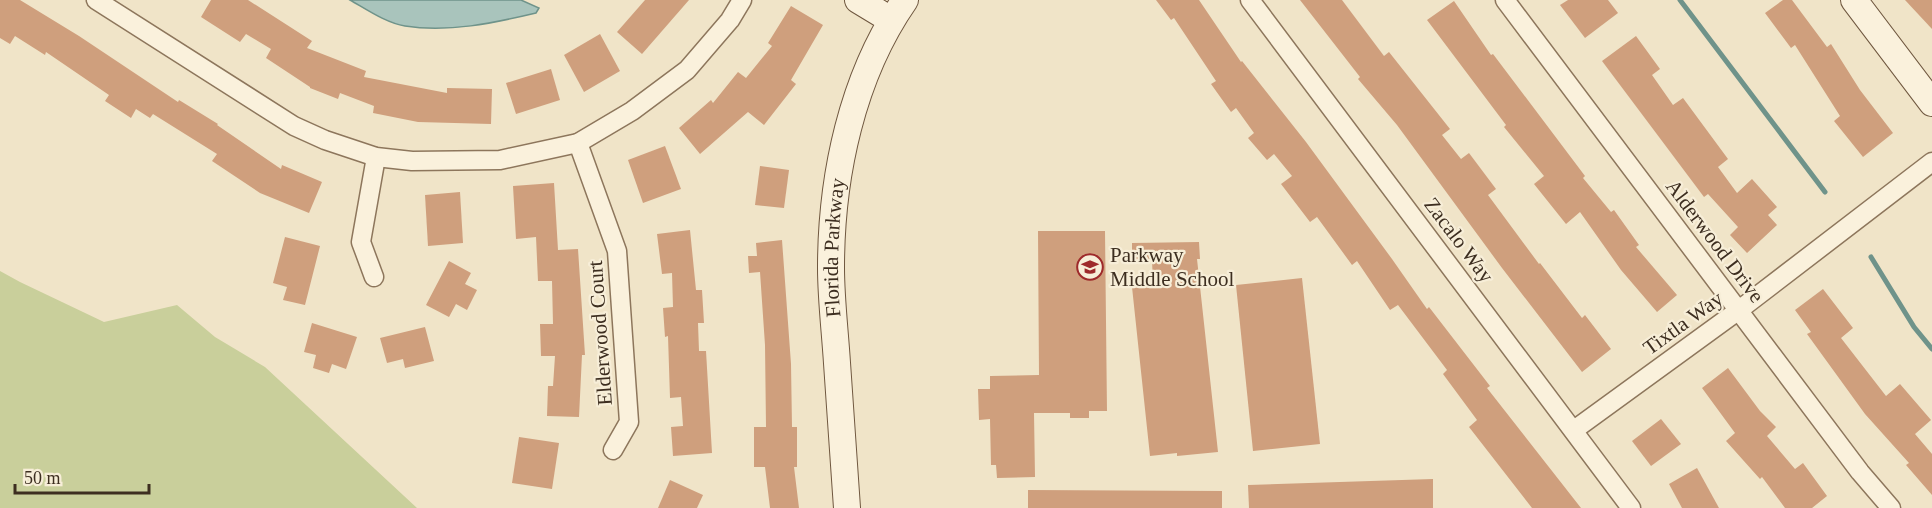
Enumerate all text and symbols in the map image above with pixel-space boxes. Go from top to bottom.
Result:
street label: Alderwood Drive [1661,175,1769,307]
street label: Florida Parkway [819,176,850,318]
street label: Zacalo Way [1419,193,1499,288]
place label: Parkway Middle School [1110,243,1234,291]
school or university icon: Parkway Middle School [1075,252,1105,282]
street label: Elderwood Court [583,260,617,406]
street label: Tixtla Way [1639,286,1728,360]
scale bar [15,457,148,495]
text: 50 m [24,468,61,488]

